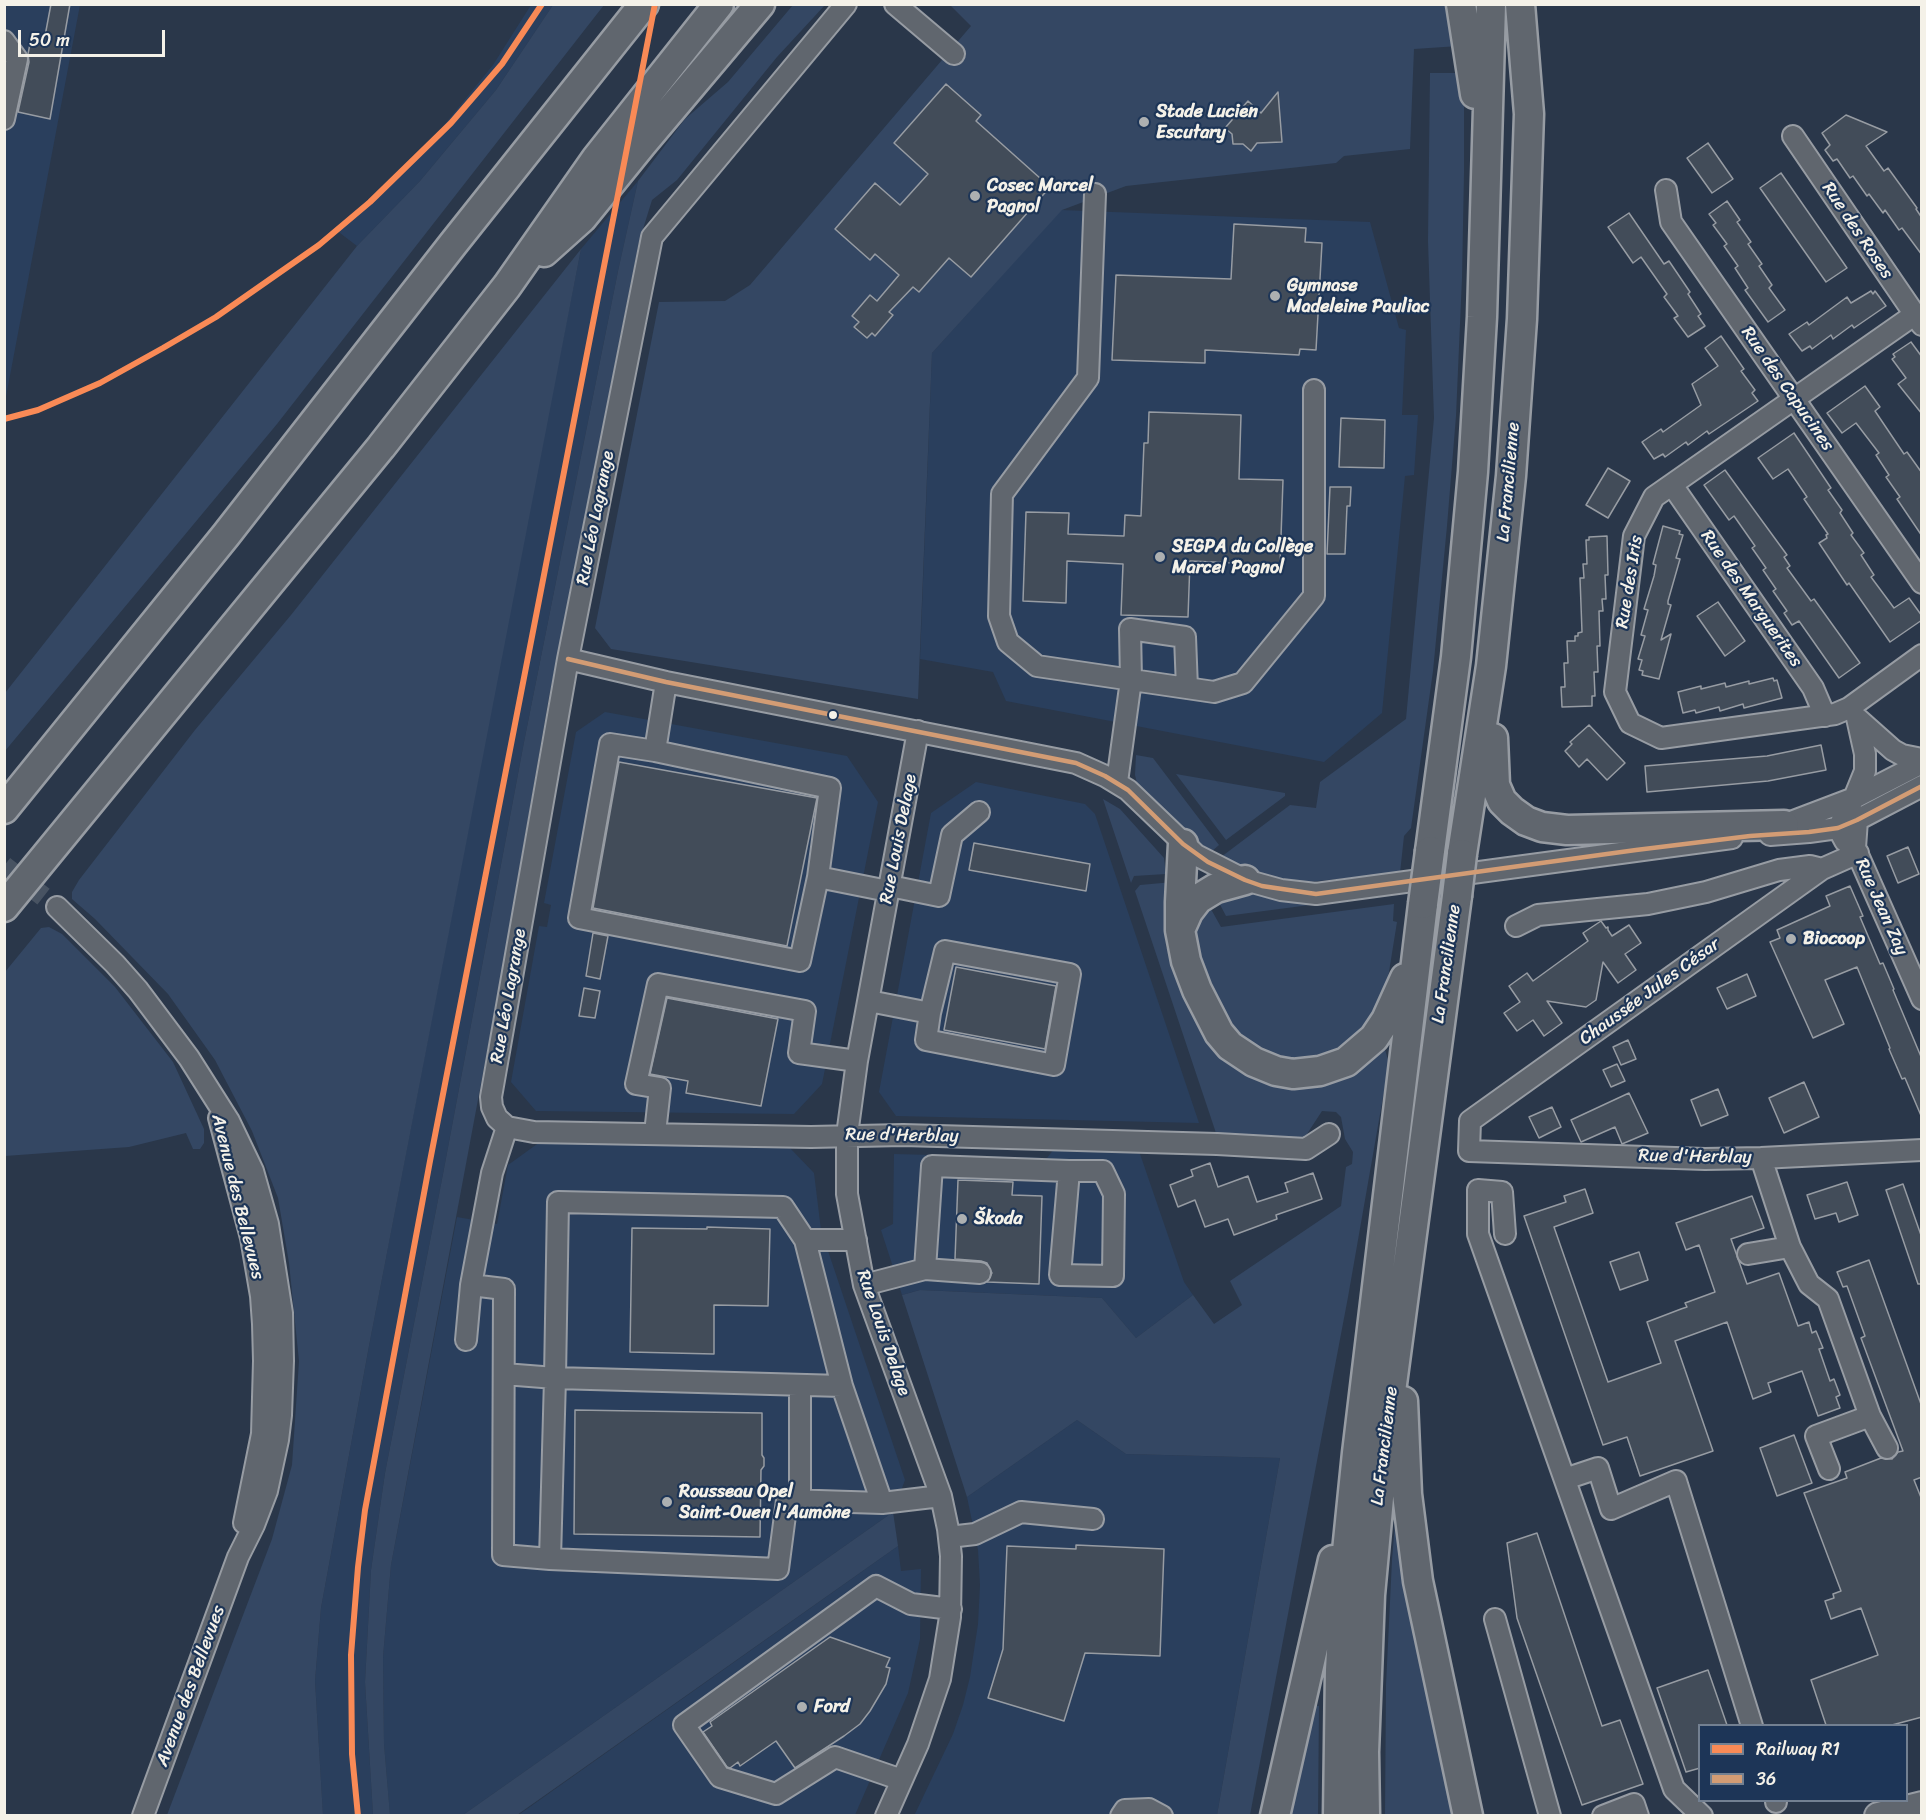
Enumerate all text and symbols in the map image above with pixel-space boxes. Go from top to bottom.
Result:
scale bar [21,18,168,56]
text: 50 m [29,24,70,56]
place label: Stade Lucien Escutary [1156,101,1258,144]
marker: Stade Lucien Escutary [1137,115,1151,129]
place label: Cosec Marcel Pagnol [987,175,1093,218]
street label: Rue des Roses [1817,178,1897,284]
marker: Cosec Marcel Pagnol [968,189,982,203]
place label: Gymnase Madeleine Pauliac [1287,275,1430,318]
marker: Gymnase Madeleine Pauliac [1268,289,1282,303]
street label: Rue des Capucines [1736,323,1838,455]
street label: La Francilienne [1493,421,1525,543]
street label: Rue Léo Lagrange [572,449,620,587]
street label: Rue des Marguerites [1696,526,1806,672]
street label: Rue des Iris [1612,534,1648,630]
place label: SEGPA du Collège Marcel Pagnol [1172,536,1313,578]
marker: SEGPA du Collège Marcel Pagnol [1153,550,1167,564]
unlabelled marker [827,709,839,721]
street label: Rue Louis Delage [876,772,922,906]
street label: Rue Jean Zay [1850,855,1912,959]
street label: La Francilienne [1428,903,1466,1025]
street label: Rue Léo Lagrange [487,927,531,1065]
place label: Biocoop [1803,928,1865,950]
marker: Biocoop [1784,932,1798,946]
street label: Chaussée Jules César [1576,934,1724,1050]
street label: Avenue des Bellevues [206,1112,268,1282]
street label: Rue d'Herblay [845,1124,959,1148]
street label: Rue d'Herblay [1638,1145,1752,1169]
place label: Škoda [974,1208,1023,1230]
marker: Škoda [955,1212,969,1226]
street label: Rue Louis Delage [851,1267,915,1399]
street label: La Francilienne [1367,1385,1403,1507]
place label: Rousseau Opel Saint-Ouen l'Aumône [679,1481,851,1524]
marker: Rousseau Opel Saint-Ouen l'Aumône [660,1495,674,1509]
street label: Avenue des Bellevues [152,1603,230,1769]
place label: Ford [814,1696,850,1718]
marker: Ford [795,1700,809,1714]
legend [1698,1724,1908,1802]
text: Railway R1 [1756,1733,1840,1765]
text: 36 [1756,1763,1776,1795]

